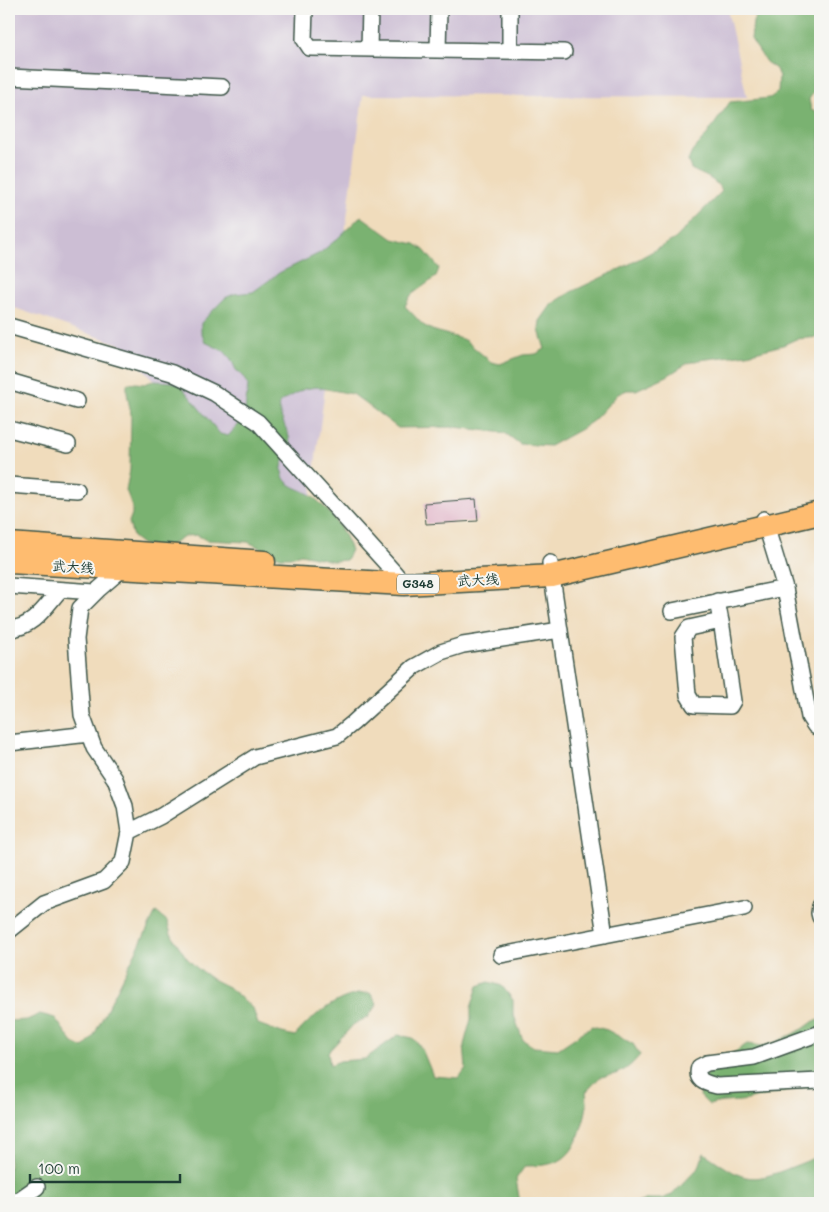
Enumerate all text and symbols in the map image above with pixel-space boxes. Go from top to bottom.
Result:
street label: 武大线 [51,556,95,577]
street label: 武大线 [457,569,499,590]
road number: G348 [397,574,439,594]
scale bar [30,1152,180,1184]
text: 100 m [38,1158,80,1178]

